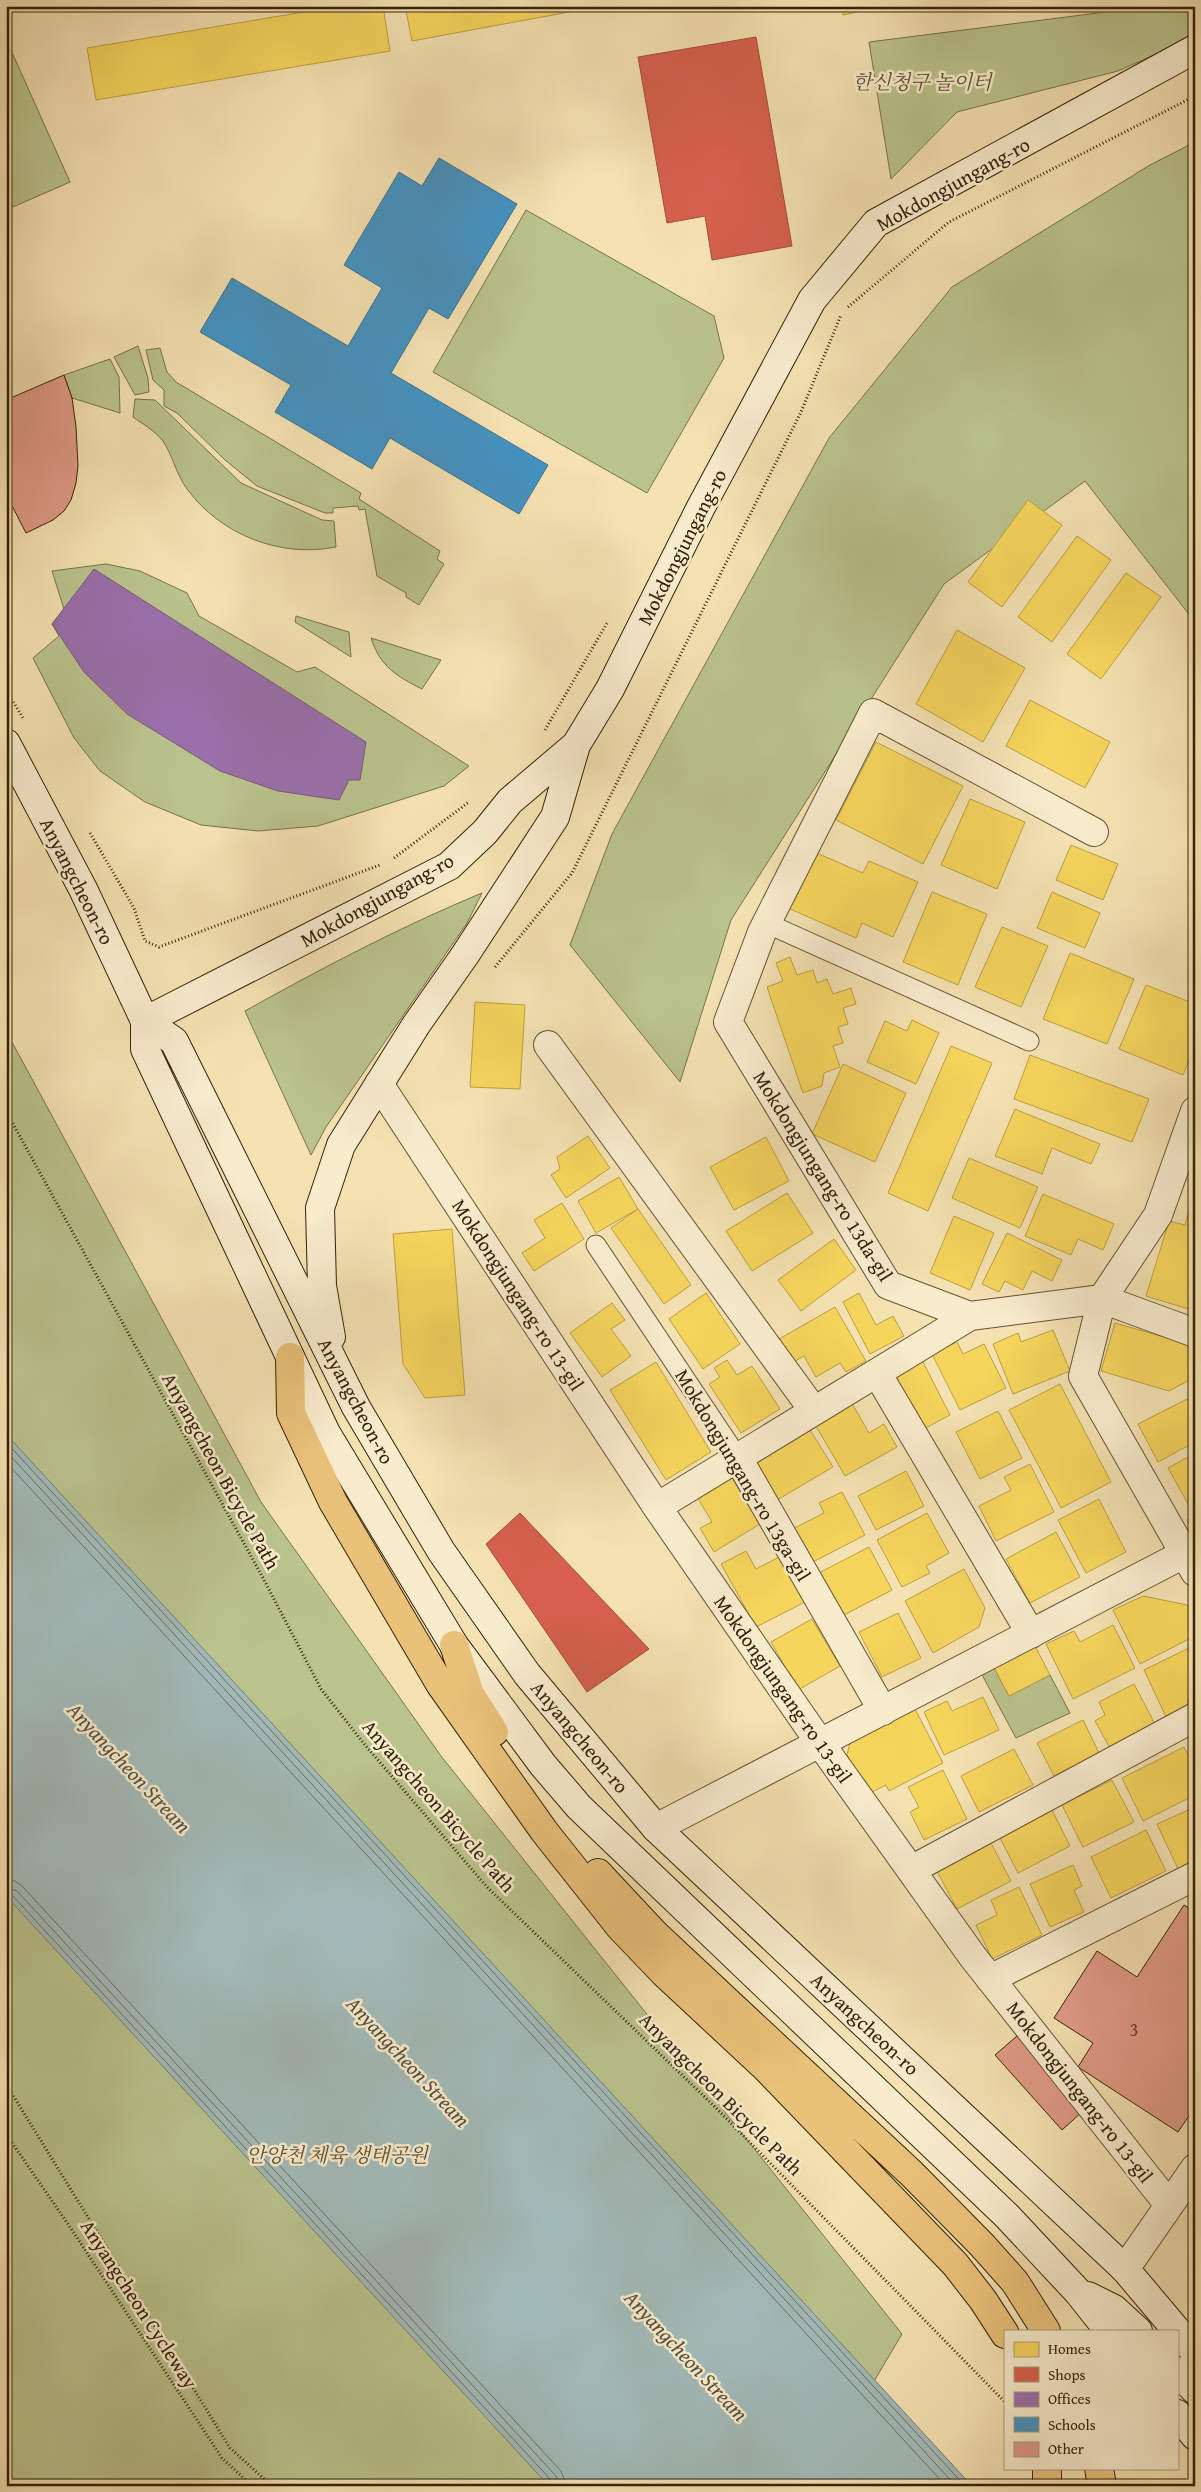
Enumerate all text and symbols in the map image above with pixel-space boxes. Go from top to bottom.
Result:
park label: 한신청구 놀이터 [852,67,993,96]
street label: Mokdongjungang-ro [871,129,1035,238]
street label: Mokdongjungang-ro [630,464,733,630]
street label: Anyangcheon-ro [33,812,122,949]
street label: Mokdongjungang-ro [295,845,459,954]
street label: Mokdongjungang-ro 13da-gil [747,1065,900,1287]
street label: Mokdongjungang-ro 13-gil [445,1193,592,1397]
street label: Anyangcheon-ro [311,1332,402,1469]
street label: Mokdongjungang-ro 13ga-gil [668,1363,819,1587]
street label: Anyangcheon Bicycle Path [155,1367,288,1574]
street label: Mokdongjungang-ro 13-gil [707,1589,860,1789]
street label: Anyangcheon-ro [525,1674,636,1799]
water label: Anyangcheon Stream [60,1694,199,1840]
street label: Anyangcheon Bicycle Path [356,1713,523,1899]
street label: Anyangcheon-ro [805,1966,926,2082]
water label: Anyangcheon Stream [339,1988,478,2134]
street label: Mokdongjungang-ro 13-gil [1000,1995,1161,2189]
street label: Anyangcheon Bicycle Path [633,2005,810,2182]
house number: 3 [1130,2016,1138,2043]
park label: 안양천 체육 생태공원 [246,2140,430,2169]
street label: Anyangcheon Cycleway [74,2213,205,2394]
water label: Anyangcheon Stream [617,2282,756,2428]
legend [1004,2330,1178,2470]
text: Homes [1048,2338,1091,2359]
text: Shops [1048,2364,1085,2385]
text: Offices [1048,2388,1091,2409]
text: Schools [1048,2414,1096,2435]
text: Other [1048,2438,1084,2459]

